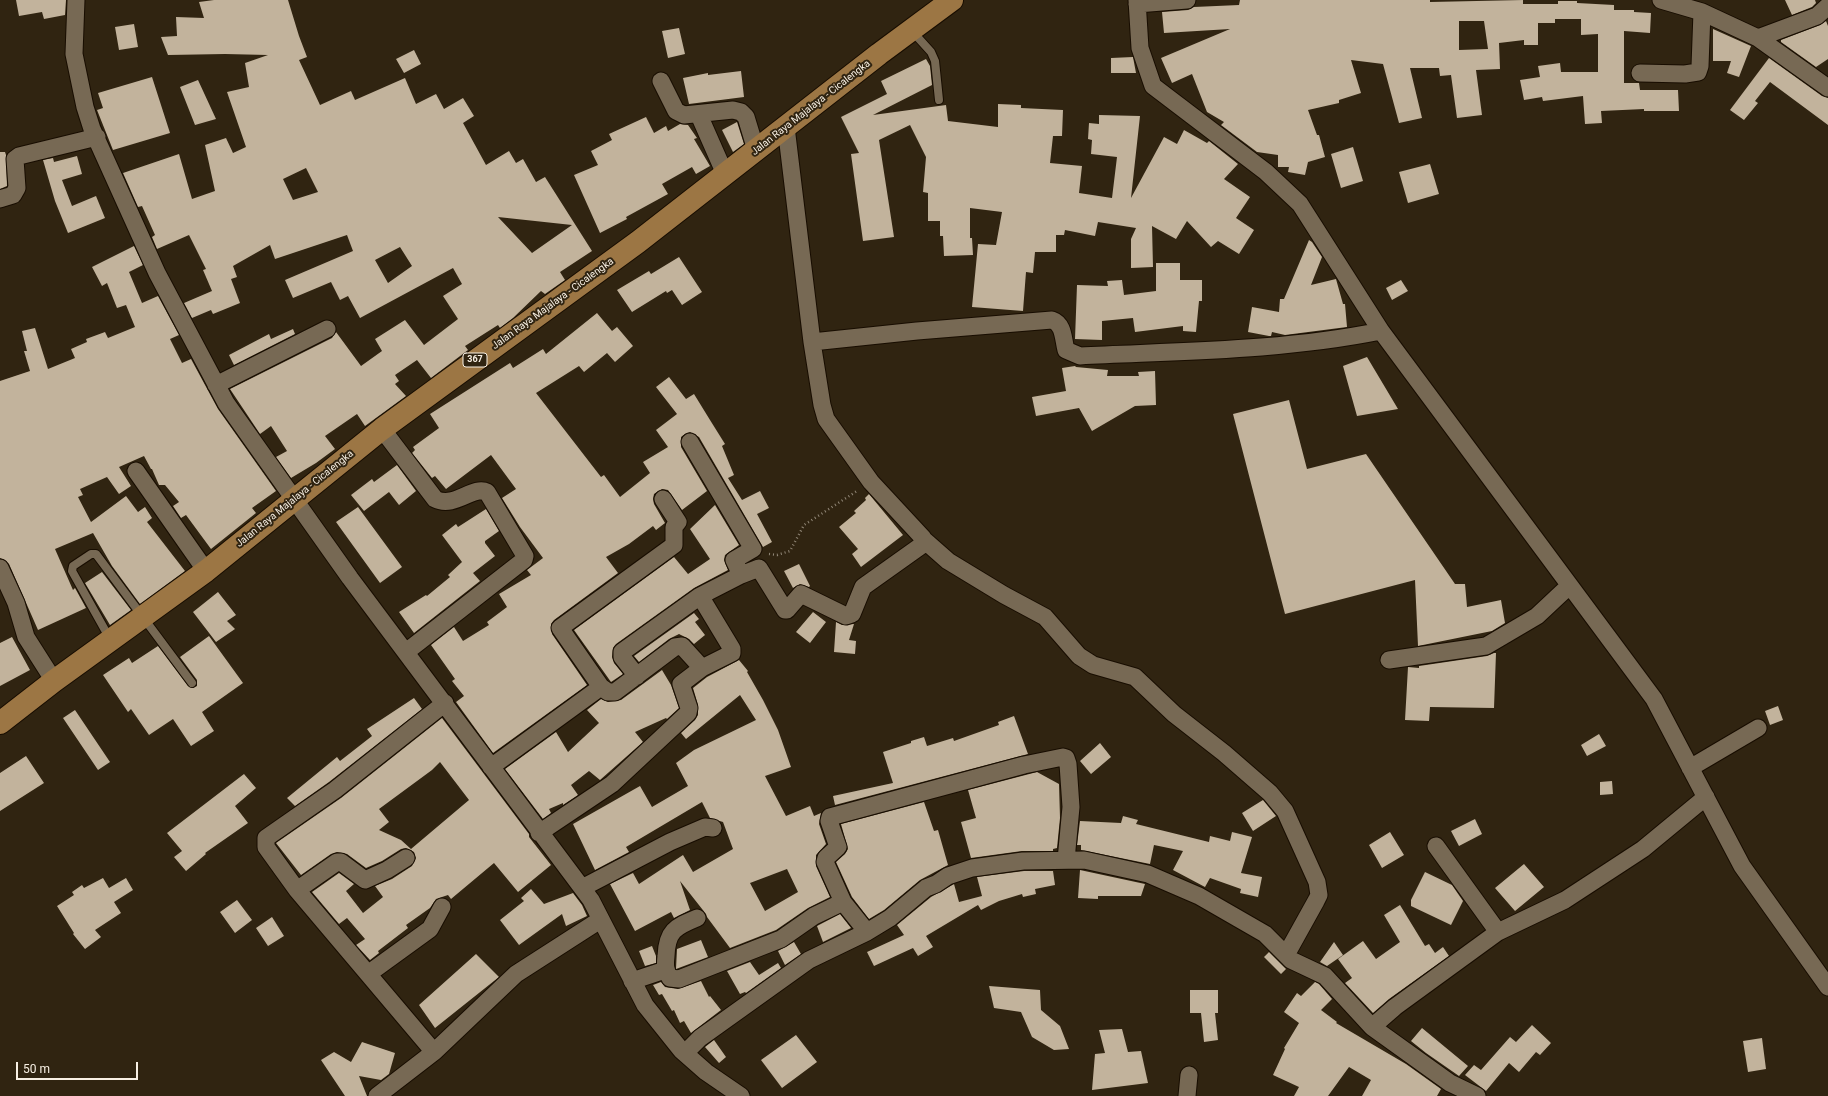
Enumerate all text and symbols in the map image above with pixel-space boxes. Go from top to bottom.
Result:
street label: Jalan Raya Majalaya - Cicalengka [749,58,873,158]
street label: Jalan Raya Majalaya - Cicalengka [490,256,616,352]
road number: 367 [463,353,487,367]
street label: Jalan Raya Majalaya - Cicalengka [234,448,356,550]
scale bar [18,1054,140,1080]
text: 50 m [23,1062,50,1076]

